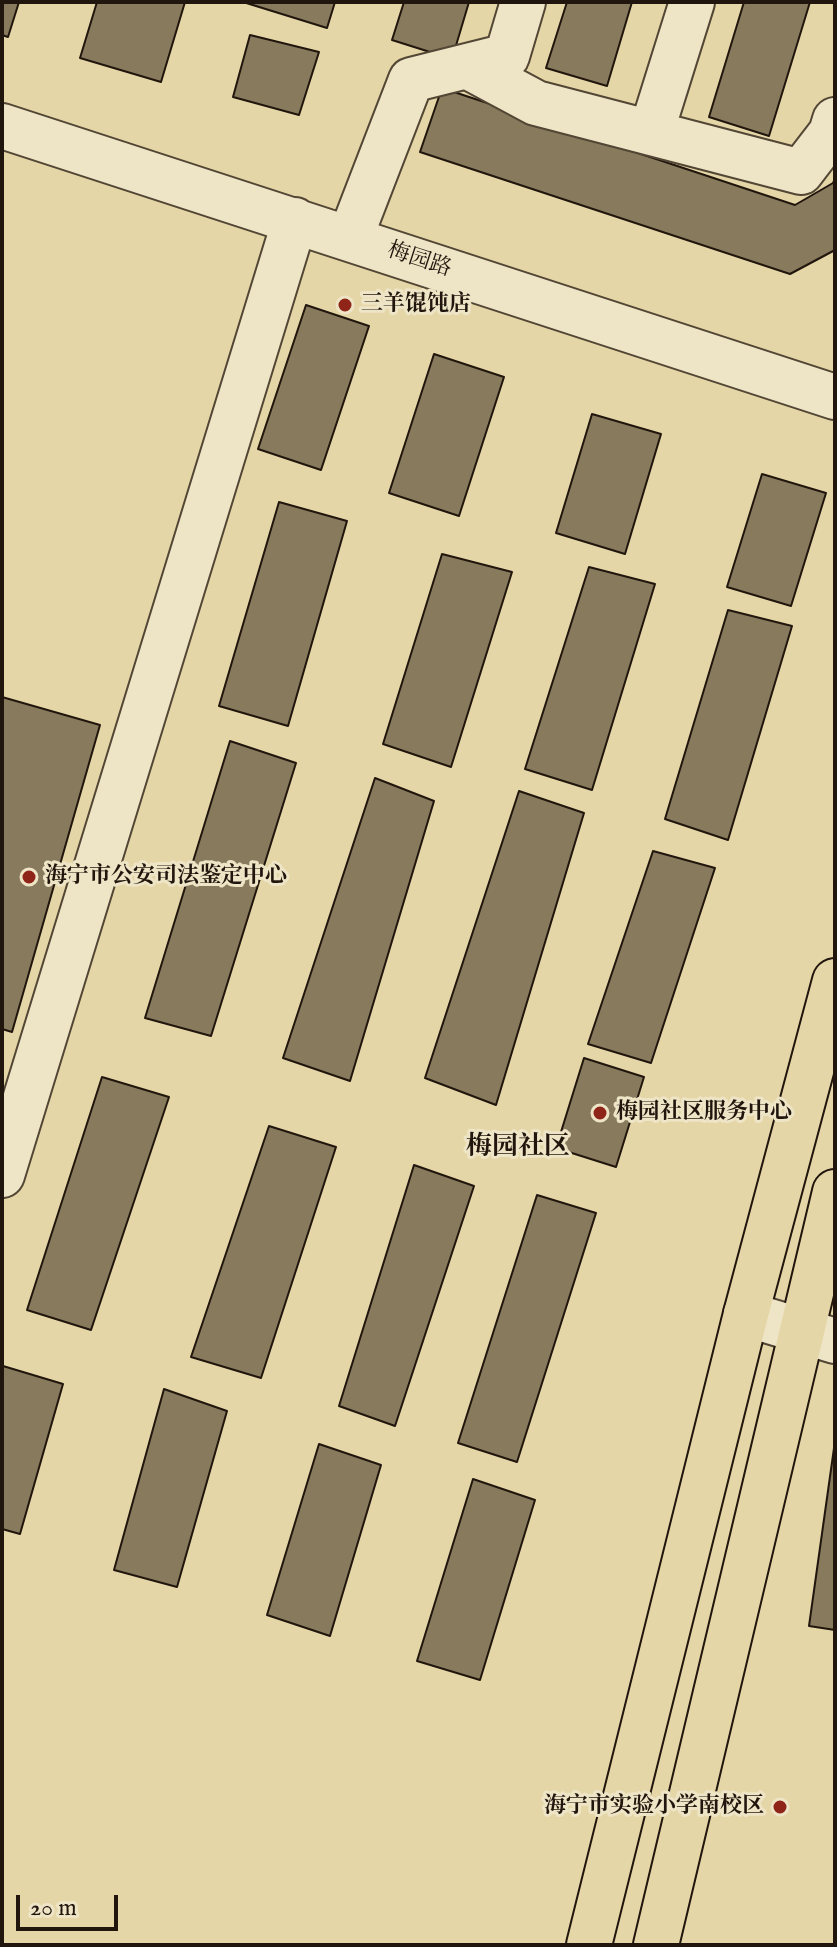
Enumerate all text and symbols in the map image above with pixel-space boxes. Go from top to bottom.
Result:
street label: 梅园路 [384,238,454,284]
place label: 三羊馄饨店 [361,292,471,318]
marker: 三羊馄饨店 [336,296,354,314]
place label: 海宁市公安司法鉴定中心 [45,864,287,890]
marker: 海宁市公安司法鉴定中心 [20,868,38,886]
place label: 梅园社区服务中心 [616,1100,792,1126]
marker: 梅园社区服务中心 [591,1104,609,1122]
district label: 梅园社区 [466,1133,570,1165]
place label: 海宁市实验小学南校区 [544,1794,764,1820]
marker: 海宁市实验小学南校区 [771,1798,789,1816]
scale bar [20,1879,122,1929]
text: 20 m [30,1893,77,1924]

